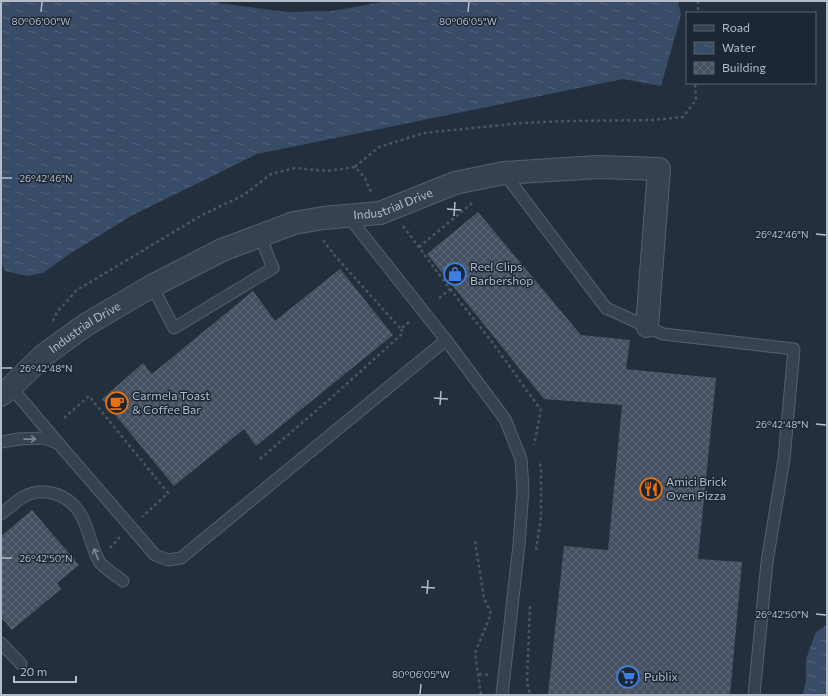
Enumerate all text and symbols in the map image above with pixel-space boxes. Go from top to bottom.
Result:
legend [686,12,816,84]
text: 80°06'00"W [12,15,70,27]
text: 80°06'05"W [439,15,497,27]
text: Road [722,20,750,34]
text: Water [722,40,756,54]
text: Building [722,60,766,74]
text: 26°42'46"N [19,172,73,184]
street label: Industrial Drive [353,185,434,221]
text: 26°42'46"N [755,228,809,240]
place label: Reel Clips Barbershop [470,259,533,287]
shop icon: Reel Clips Barbershop [442,261,468,287]
street label: Industrial Drive [46,298,123,355]
text: 26°42'48"N [19,362,73,374]
place label: Carmela Toast & Coffee Bar [132,388,210,416]
cafe icon: Carmela Toast & Coffee Bar [104,390,130,416]
text: 26°42'48"N [755,418,809,430]
one-way arrow [23,435,36,442]
place label: Amici Brick Oven Pizza [666,474,728,502]
restaurant icon: Amici Brick Oven Pizza [638,476,664,502]
one-way arrow [92,548,100,560]
text: 26°42'50"N [19,552,73,564]
text: 26°42'50"N [755,608,809,620]
scale bar [14,658,76,684]
text: 20 m [20,664,47,678]
supermarket icon: Publix [615,664,641,690]
text: 80°06'05"W [392,668,450,680]
place label: Publix [644,669,678,683]

